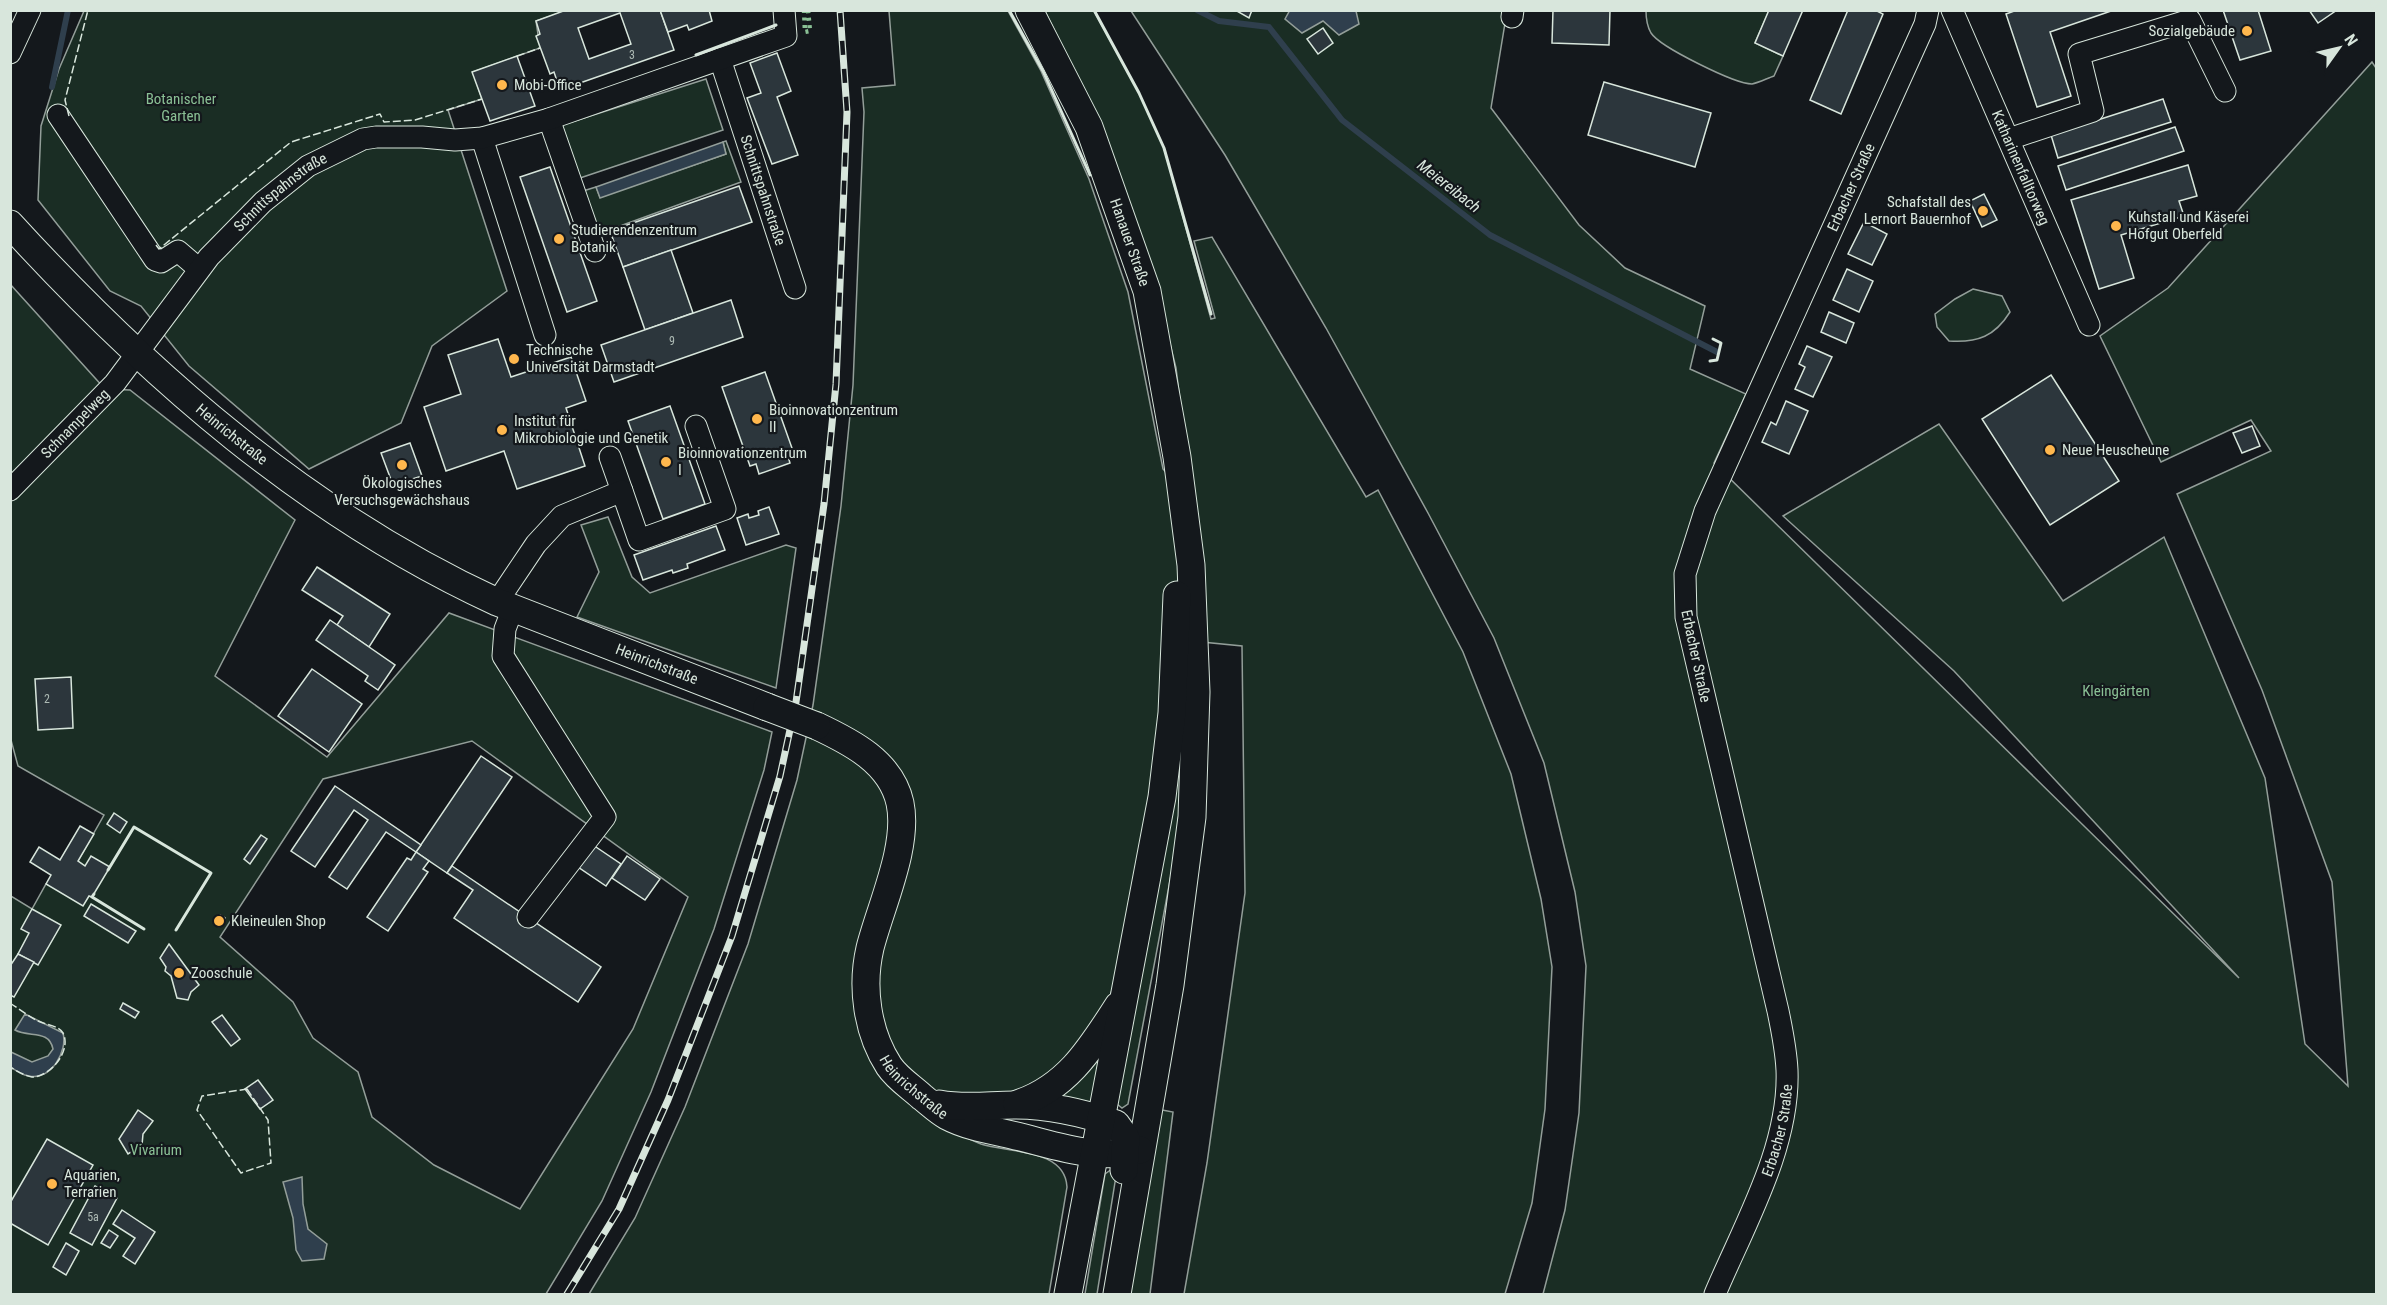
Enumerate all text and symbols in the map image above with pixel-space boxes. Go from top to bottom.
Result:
north arrow [2309,18,2369,78]
place label: Sozialgebäude [2148,22,2235,40]
marker: Sozialgebäude [2240,24,2254,38]
text: N [2340,31,2362,49]
house number: 3 [629,48,635,62]
place label: Mobi-Office [514,76,582,94]
marker: Mobi-Office [495,78,509,92]
park label: Botanischer Garten [146,90,217,125]
street label: Katharinenfalltorweg [1988,108,2053,228]
street label: Schnittspahnstraße [736,133,789,248]
street label: Erbacher Straße [1824,141,1879,234]
street label: Schnittspahnstraße [230,149,330,235]
water label: Meiereibach [1414,155,1484,217]
place label: Schafstall des Lernort Bauernhof [1864,193,1971,228]
street label: Hanauer Straße [1106,196,1154,289]
marker: Schafstall des Lernort Bauernhof [1976,204,1990,218]
place label: Kuhstall und Käserei Hofgut Oberfeld [2128,208,2249,243]
marker: Kuhstall und Käserei Hofgut Oberfeld [2109,219,2123,233]
place label: Studierendenzentrum Botanik [571,221,697,256]
marker: Studierendenzentrum Botanik [552,232,566,246]
house number: 9 [669,334,675,348]
place label: Technische Universität Darmstadt [526,341,655,376]
marker: Technische Universität Darmstadt [507,352,521,366]
street label: Schnampelweg [37,385,113,462]
street label: Heinrichstraße [192,400,271,469]
place label: Bioinnovationzentrum II [769,401,898,436]
place label: Institut für Mikrobiologie und Genetik [514,412,669,447]
marker: Bioinnovationzentrum II [750,412,764,426]
marker: Institut für Mikrobiologie und Genetik [495,423,509,437]
place label: Neue Heuscheune [2062,441,2169,459]
marker: Neue Heuscheune [2043,443,2057,457]
place label: Bioinnovationzentrum I [678,444,807,479]
marker: Bioinnovationzentrum I [659,455,673,469]
marker: Ökologisches Versuchsgewächshaus [395,458,409,472]
place label: Ökologisches Versuchsgewächshaus [334,474,470,509]
street label: Erbacher Straße [1677,608,1715,704]
street label: Heinrichstraße [613,640,701,688]
park label: Kleingärten [2082,682,2150,700]
house number: 2 [44,692,50,706]
place label: Kleineulen Shop [231,912,326,930]
marker: Kleineulen Shop [212,914,226,928]
place label: Zooschule [191,964,253,982]
marker: Zooschule [172,966,186,980]
street label: Heinrichstraße [876,1052,951,1123]
street label: Erbacher Straße [1758,1084,1796,1179]
park label: Vivarium [130,1141,182,1159]
place label: Aquarien, Terrarien [64,1166,120,1201]
marker: Aquarien, Terrarien [45,1177,59,1191]
house number: 5a [87,1210,99,1224]

